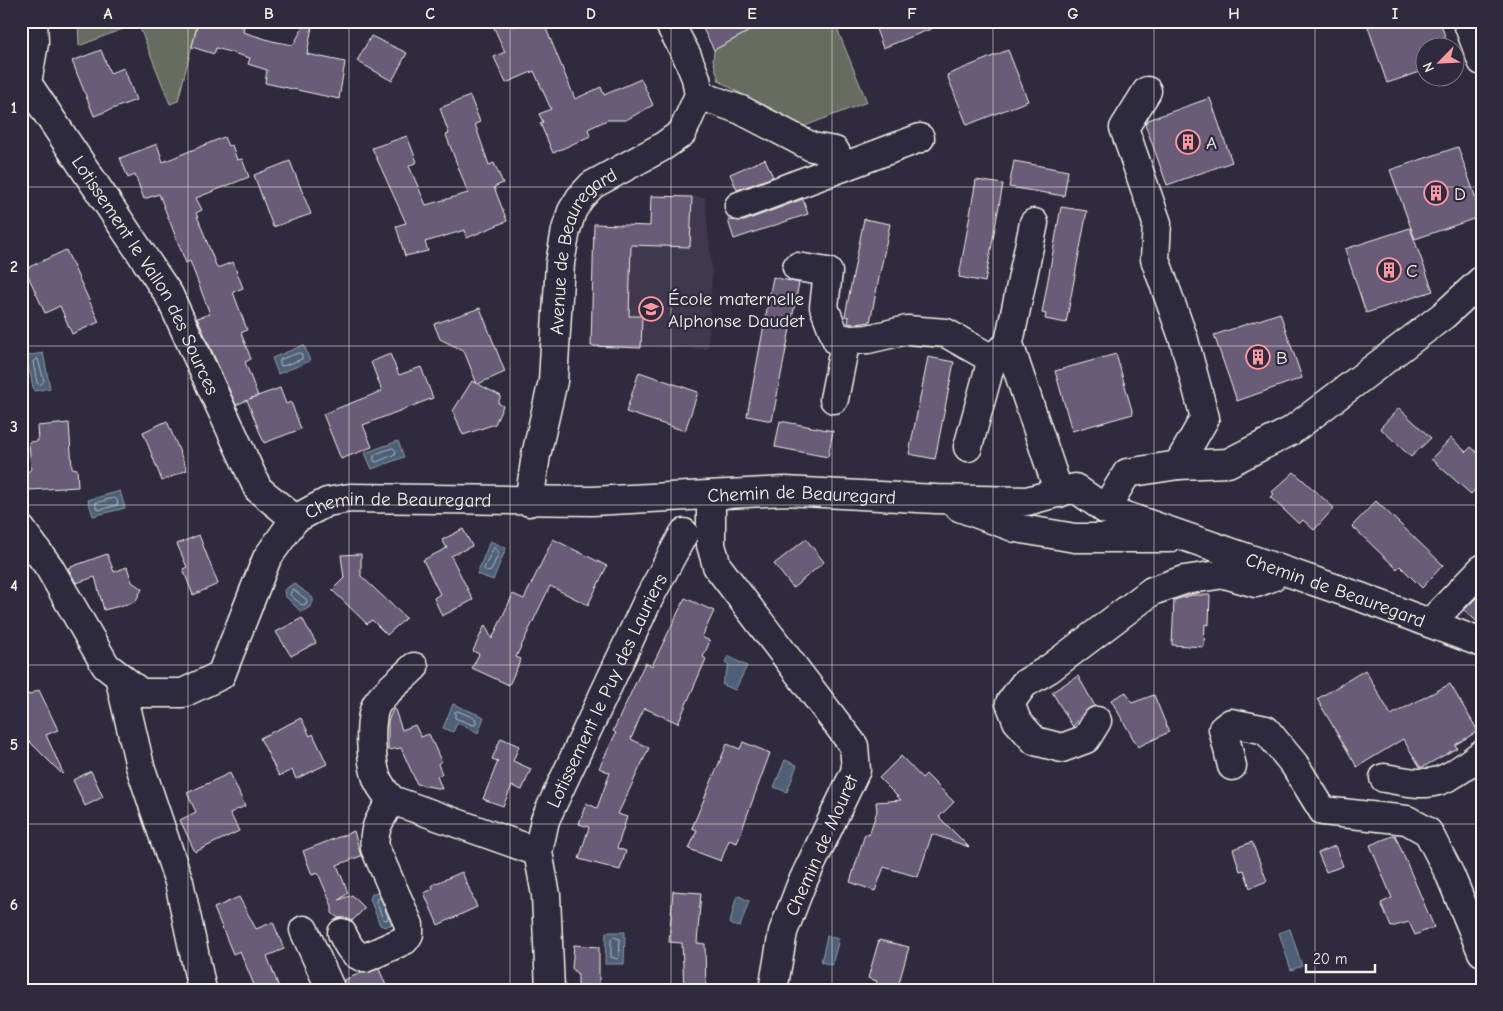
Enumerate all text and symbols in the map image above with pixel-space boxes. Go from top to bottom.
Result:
text: A [104,5,113,23]
text: B [264,5,274,23]
text: C [425,5,435,23]
text: D [586,5,596,23]
text: E [747,5,757,23]
text: F [907,5,917,23]
text: G [1067,5,1079,23]
text: H [1228,5,1240,23]
text: I [1392,5,1398,23]
north arrow [1416,38,1466,88]
text: N [1419,59,1438,75]
text: 1 [11,99,17,117]
building icon: A [1175,129,1201,155]
place label: A [1206,132,1217,154]
street label: Lotissement le Vallon des Sources [67,152,223,398]
street label: Avenue de Beauregard [546,164,621,336]
building icon: D [1423,180,1449,206]
place label: D [1454,183,1466,205]
building icon: C [1376,257,1402,283]
text: 2 [10,258,18,276]
place label: C [1406,260,1418,282]
place label: École maternelle Alphonse Daudet [668,288,805,332]
school or university icon: École maternelle Alphonse Daudet [638,296,664,322]
building icon: B [1245,344,1271,370]
place label: B [1276,347,1288,369]
text: 3 [10,418,18,436]
street label: Chemin de Beauregard [707,481,896,509]
street label: Chemin de Beauregard [301,488,492,524]
street label: Chemin de Beauregard [1243,548,1428,632]
street label: Lotissement le Puy des Lauriers [542,570,672,811]
text: 4 [10,577,18,595]
text: 5 [10,736,18,754]
street label: Chemin de Mouret [781,771,863,919]
text: 6 [10,896,18,914]
scale bar [1306,941,1374,973]
text: 20 m [1313,950,1347,968]

